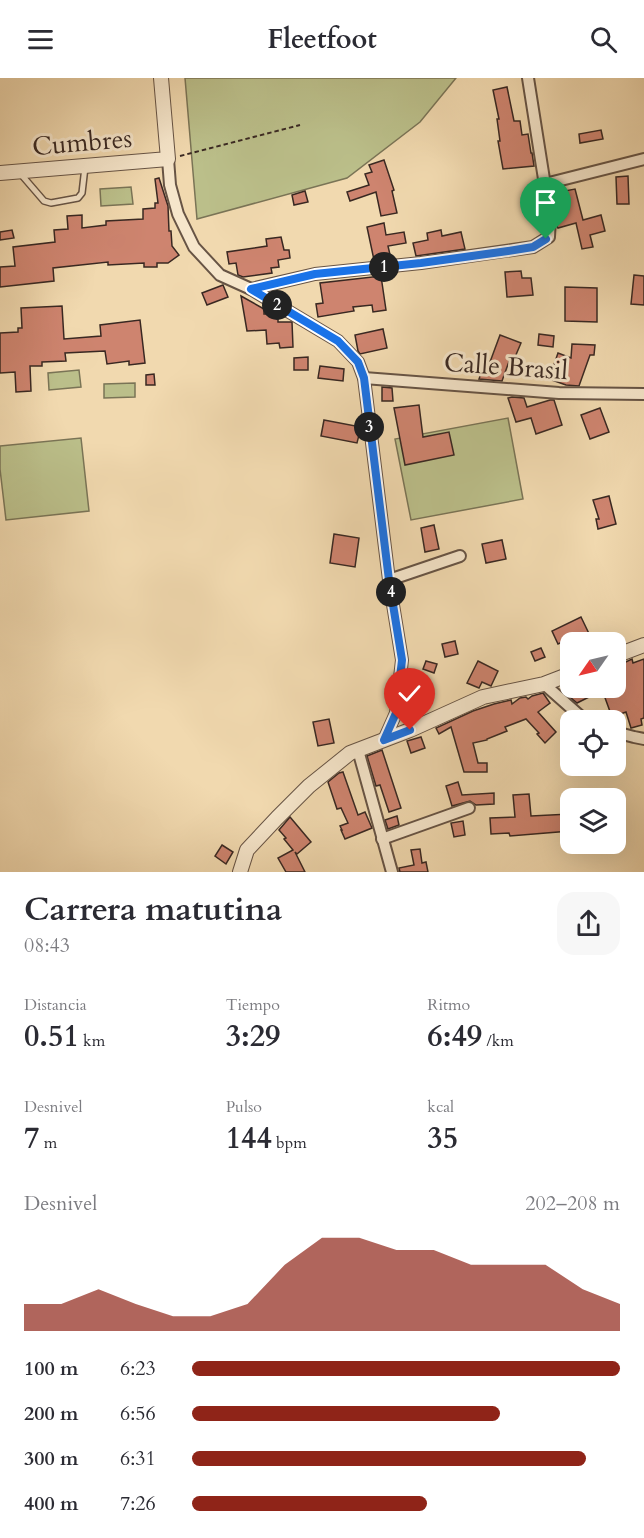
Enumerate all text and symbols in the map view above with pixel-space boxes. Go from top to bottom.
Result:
text: Fleetfoot [267,21,377,58]
icon: menu [24,23,57,56]
icon: search [587,23,620,56]
street label: Cumbres [31,121,133,164]
pin [520,177,571,239]
icon: arrive [529,186,562,219]
pin: 1 [369,252,399,282]
text: 1 [380,256,388,278]
pin: 2 [262,290,292,320]
text: 2 [273,294,281,316]
street label: Calle Brasil [443,345,569,388]
pin: 3 [354,412,384,442]
text: 3 [365,416,373,438]
pin: 4 [376,577,406,607]
text: 4 [387,581,395,603]
north arrow [560,632,626,698]
map controls [560,632,626,854]
pin [384,668,435,730]
icon: check [393,677,426,710]
button: locate [560,710,626,776]
button: layers [560,788,626,854]
text: Carrera matutina [24,887,282,932]
button: share [557,892,620,955]
text: 08:43 [24,932,70,959]
text: Distancia [24,994,87,1016]
text: Tiempo [226,994,280,1016]
text: Ritmo [427,994,470,1016]
text: 0.51 [24,1016,79,1057]
text: 3:29 [226,1016,280,1057]
text: 6:49 [427,1016,482,1057]
text: km [79,1030,105,1052]
text: /km [482,1030,514,1052]
text: Desnivel [24,1096,83,1118]
text: Pulso [226,1096,262,1118]
text: kcal [427,1096,454,1118]
text: 7 [24,1118,39,1159]
text: 144 [226,1118,272,1159]
text: 35 [427,1118,458,1159]
text: m [39,1132,57,1154]
text: bpm [272,1132,307,1154]
text: Desnivel [24,1190,97,1217]
text: 202–208 m [525,1190,620,1217]
text: 100 m [24,1355,79,1382]
text: 6:23 [120,1355,156,1382]
text: 200 m [24,1400,79,1427]
text: 6:56 [120,1400,156,1427]
text: 300 m [24,1445,79,1472]
text: 6:31 [120,1445,156,1472]
text: 400 m [24,1490,79,1517]
text: 7:26 [120,1490,156,1517]

